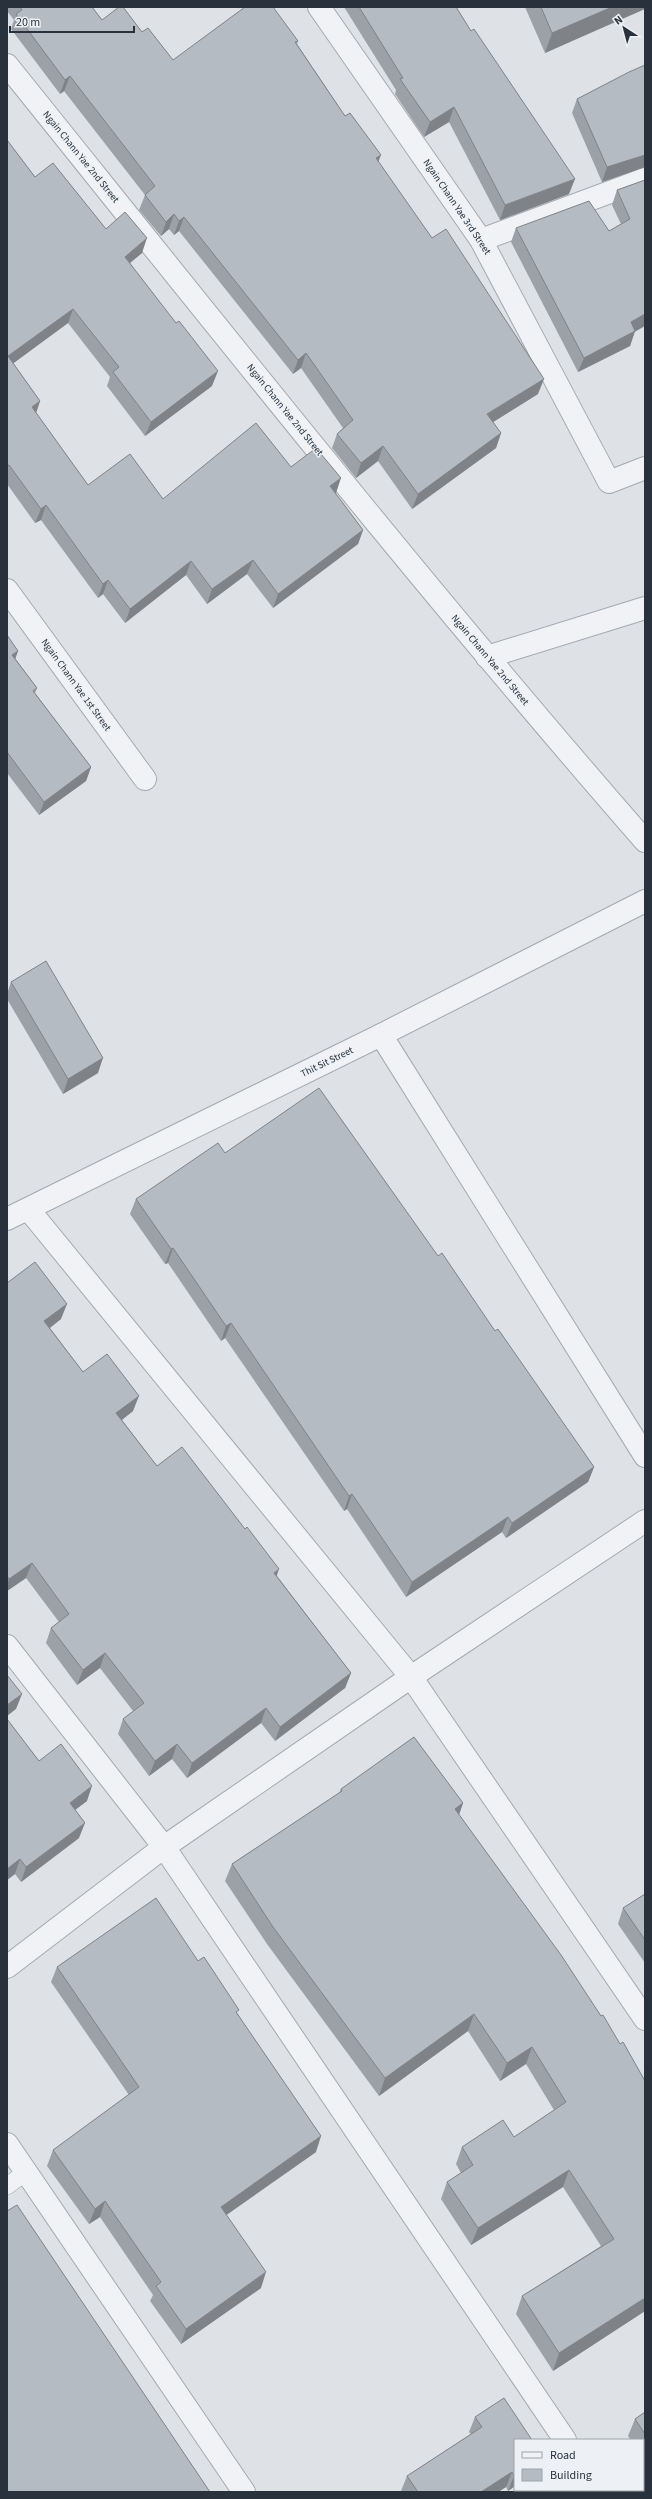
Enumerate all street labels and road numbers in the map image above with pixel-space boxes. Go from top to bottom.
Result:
street label: Ngain Chann Yae 2nd Street [40,108,123,206]
street label: Ngain Chann Yae 3rd Street [420,156,495,258]
street label: Ngain Chann Yae 2nd Street [244,361,327,459]
street label: Ngain Chann Yae 2nd Street [448,612,533,709]
street label: Ngain Chann Yae 1st Street [38,636,115,734]
street label: Thit Sit Street [298,1043,356,1081]

